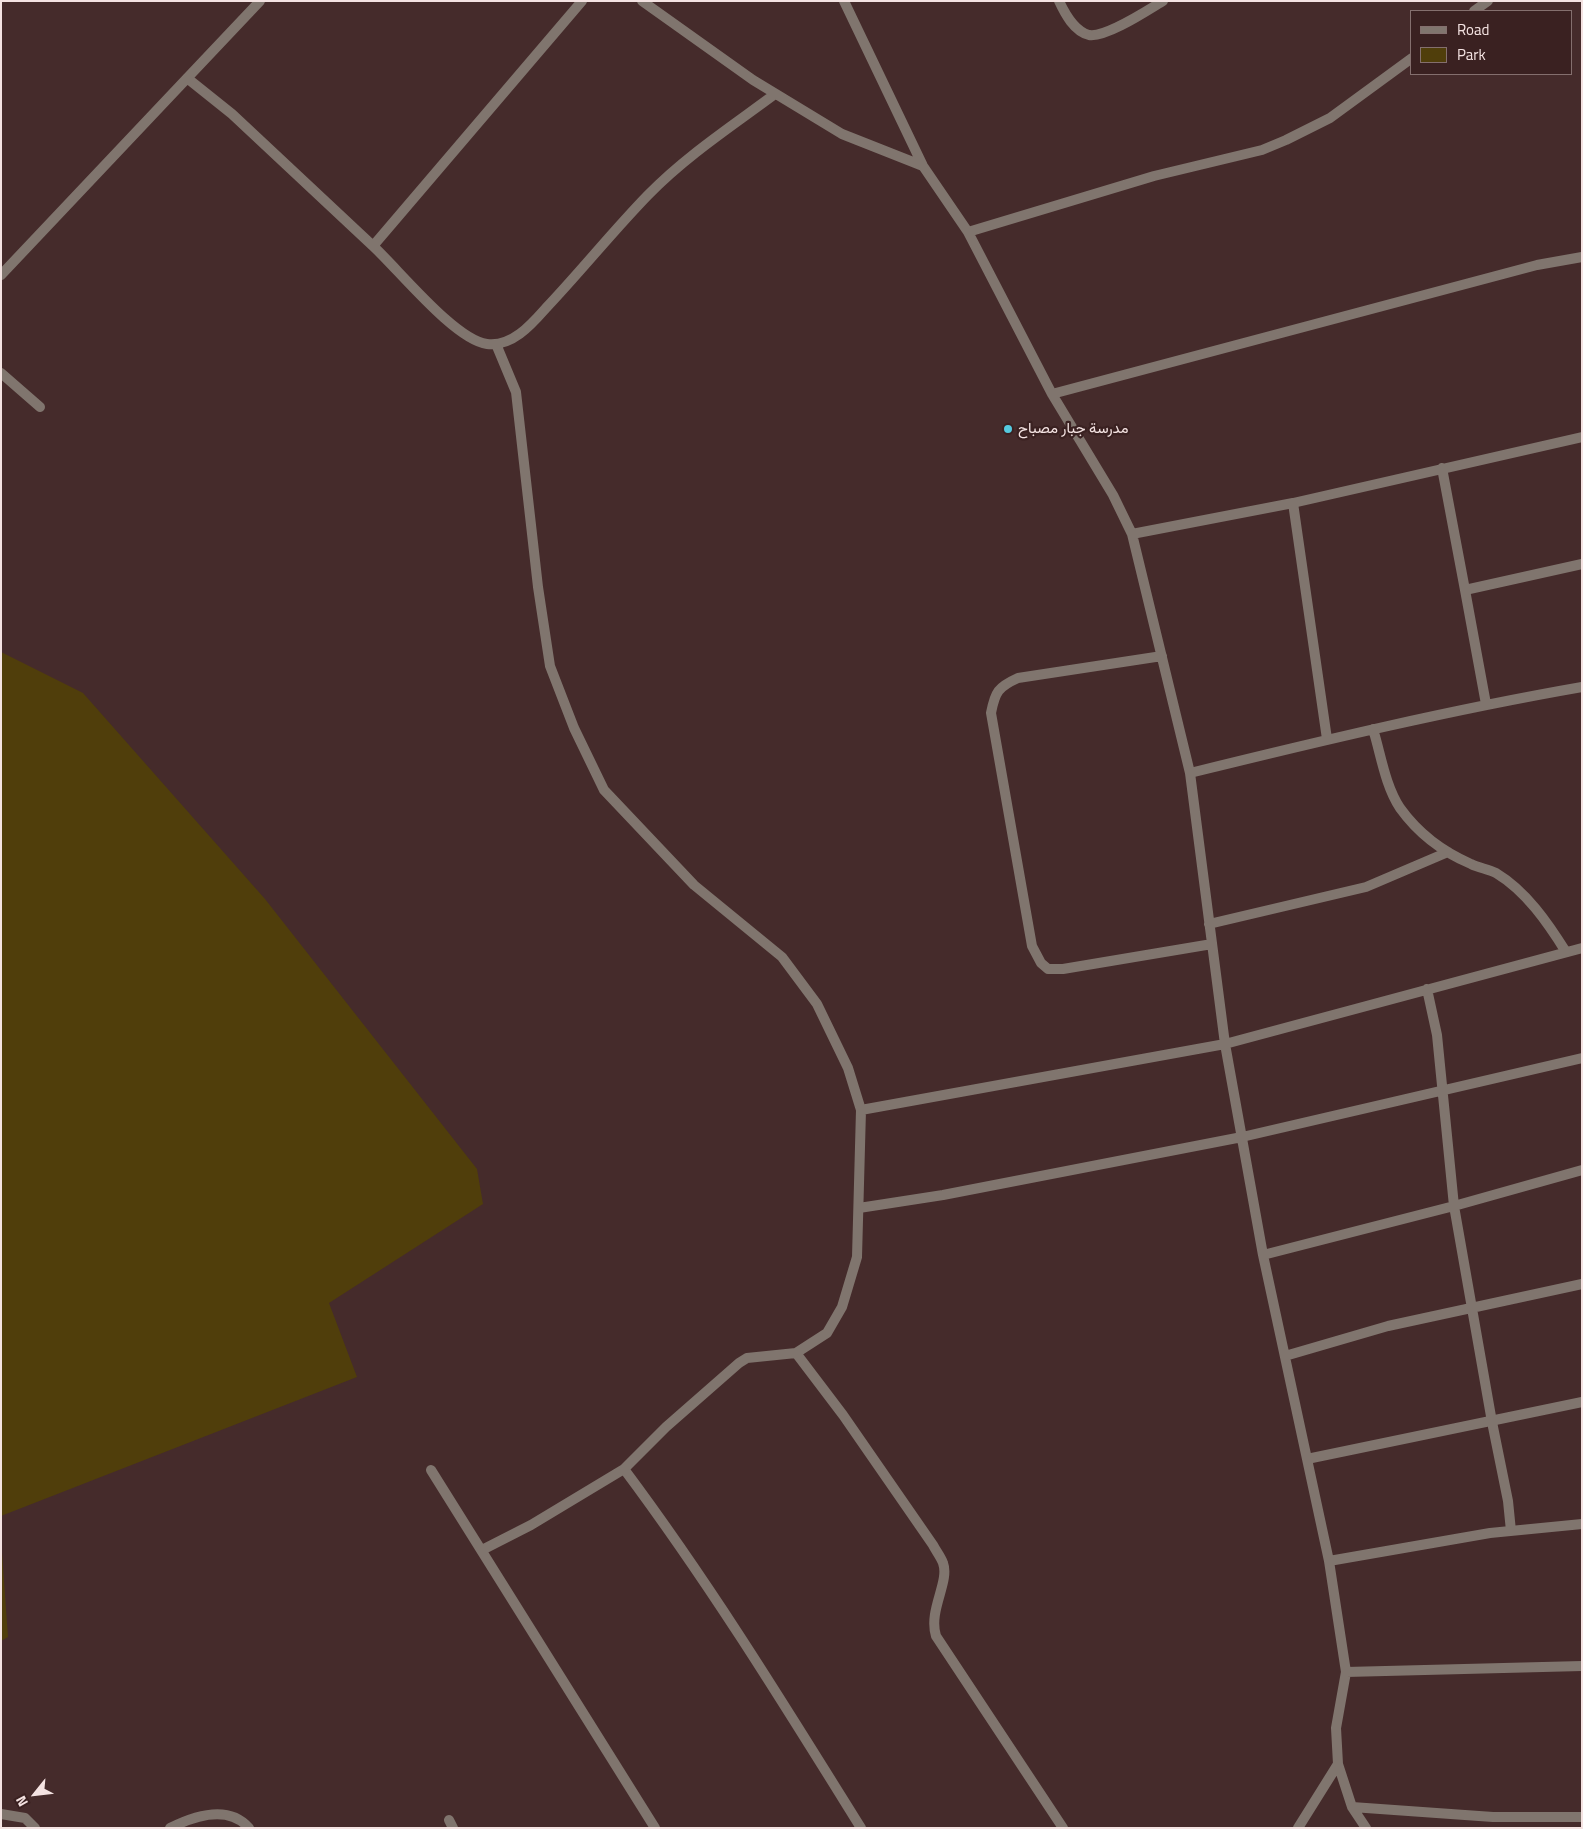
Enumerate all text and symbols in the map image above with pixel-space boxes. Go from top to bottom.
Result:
legend [1410,10,1573,75]
text: Road [1457,18,1489,41]
text: Park [1457,43,1486,66]
place label: مدرسة جبار مصباح [1018,420,1129,438]
marker: مدرسة جبار مصباح [1002,423,1014,435]
north arrow [10,1769,60,1819]
text: N [10,1792,33,1811]

